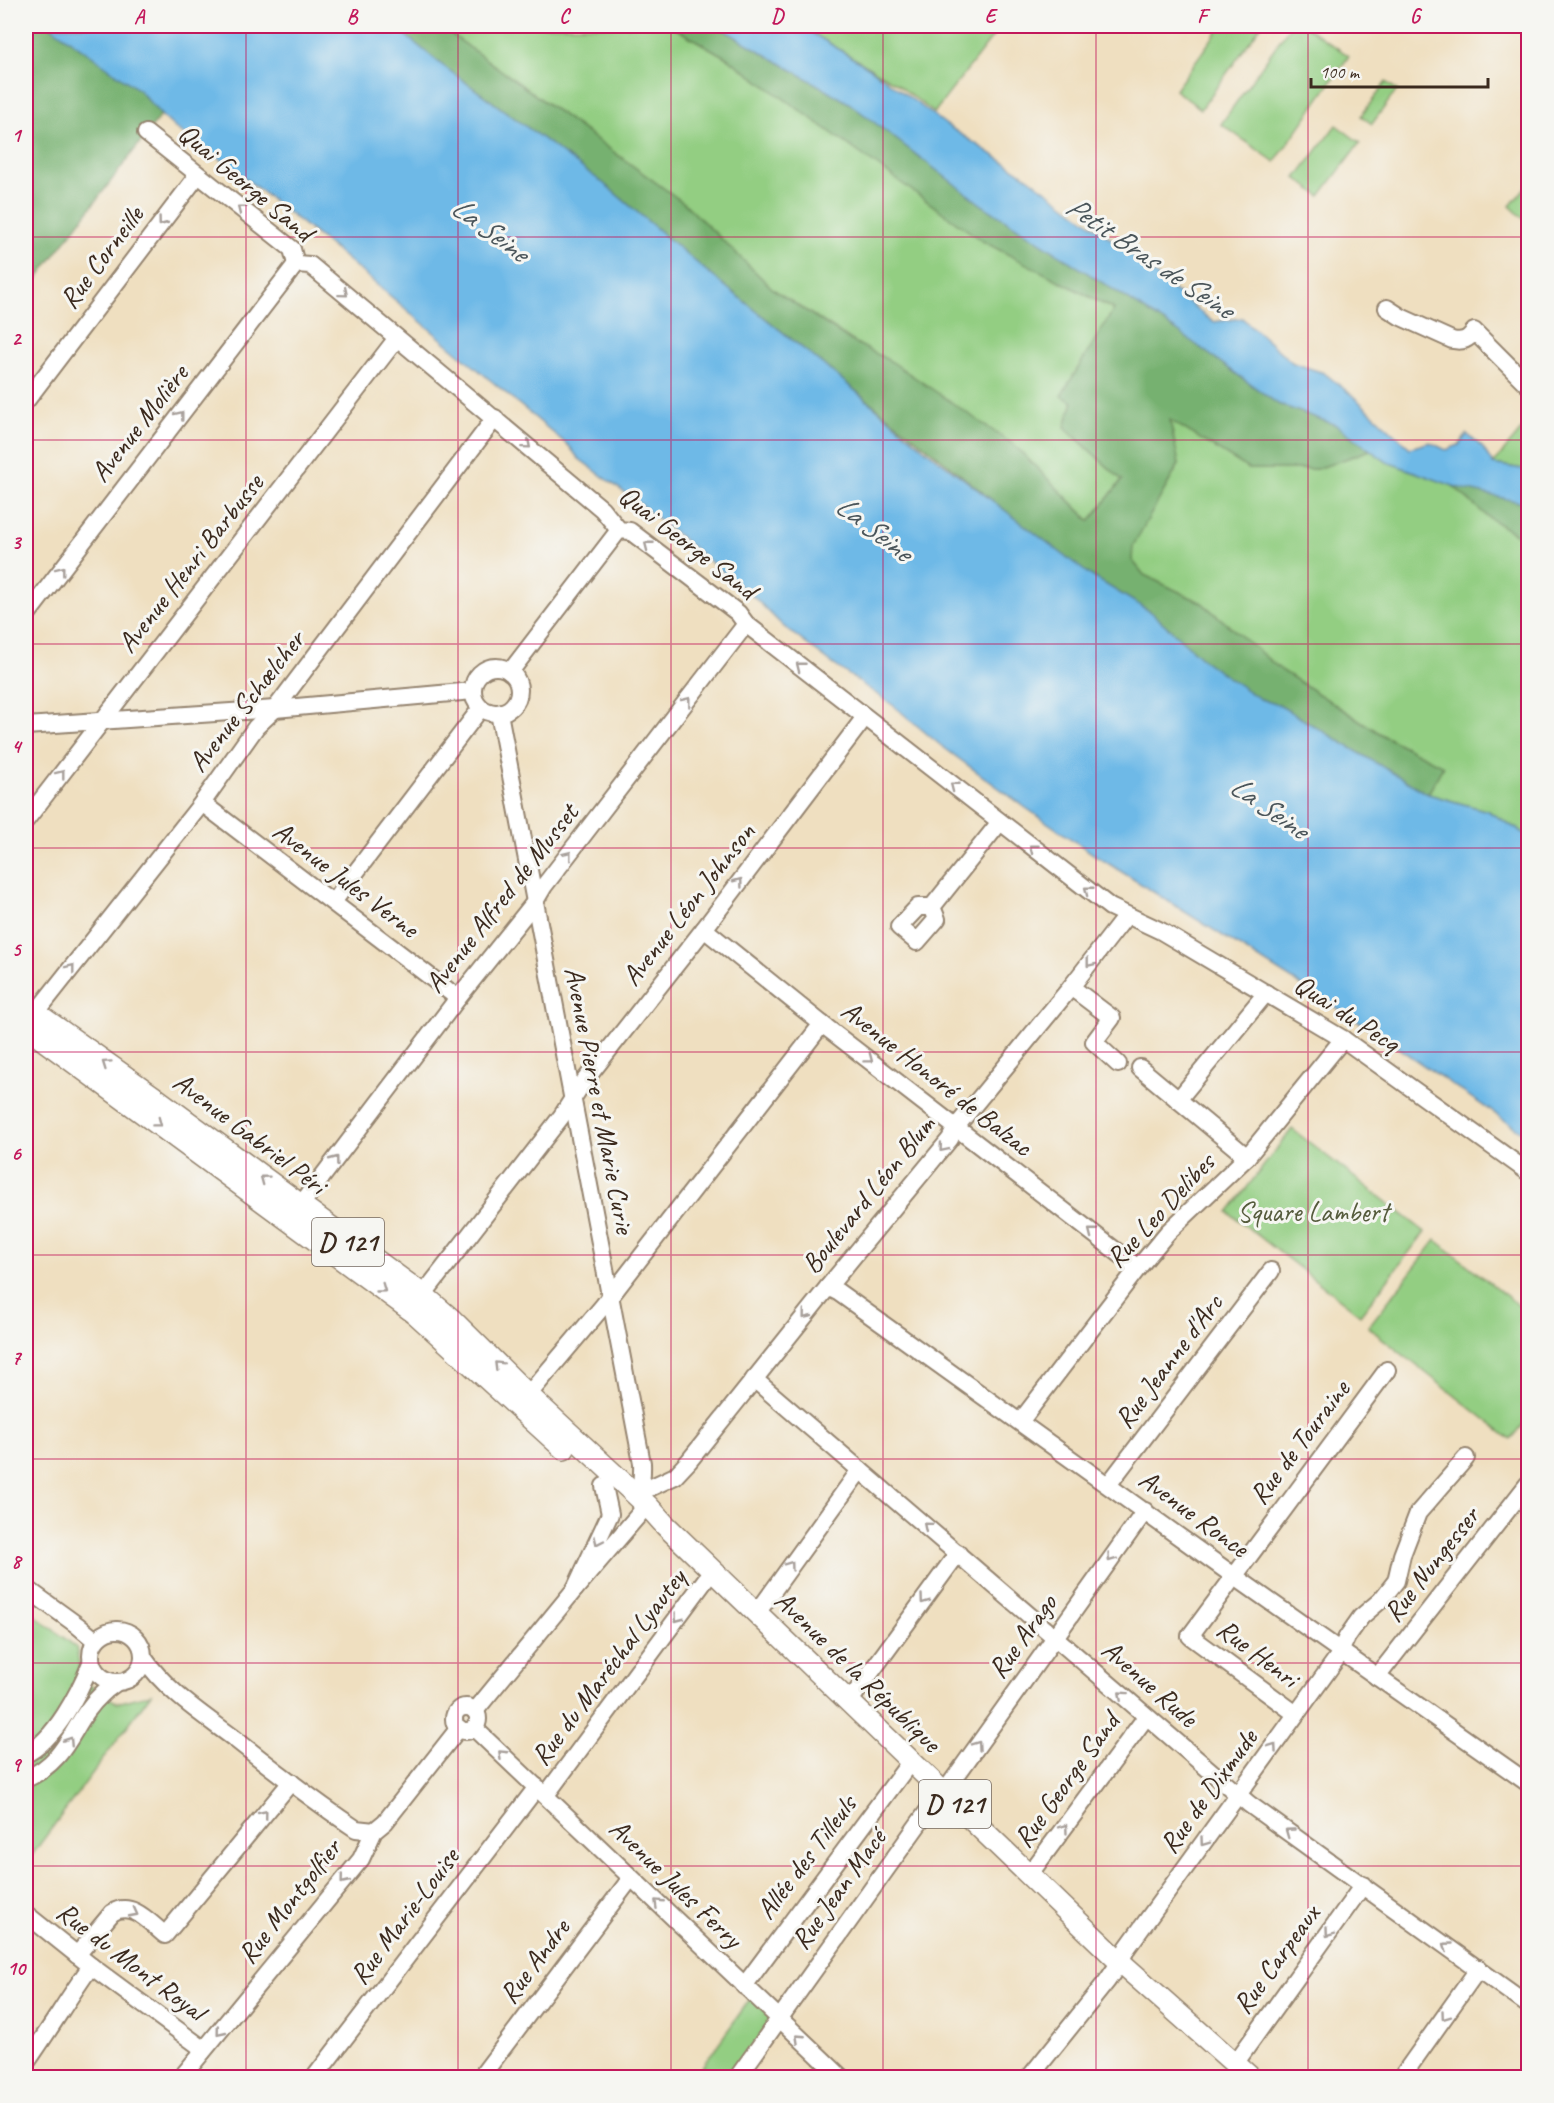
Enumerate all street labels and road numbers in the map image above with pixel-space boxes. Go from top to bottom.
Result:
street label: Quai George Sand [171,115,324,251]
street label: Rue Corneille [51,197,152,315]
street label: Avenue Molière [82,356,197,489]
street label: Avenue Henri Barbusse [109,465,272,659]
street label: Quai George Sand [612,477,767,609]
street label: Avenue Schœlcher [180,621,314,779]
street label: Avenue Alfred de Musset [416,795,587,999]
street label: Avenue Jules Verne [266,813,427,946]
street label: Avenue Léon Johnson [613,815,763,992]
street label: Avenue Pierre et Marie Curie [557,964,643,1238]
street label: Quai du Pecq [1288,966,1408,1061]
street label: Avenue Honoré de Balzac [834,993,1041,1165]
street label: Avenue Gabriel Péri [167,1064,336,1204]
street label: Boulevard Léon Blum [793,1107,943,1280]
street label: Rue Leo Delibes [1098,1144,1224,1275]
road number: D 121 [312,1218,384,1266]
street label: Rue Jeanne d'Arc [1106,1286,1231,1435]
street label: Rue de Touraine [1241,1372,1358,1511]
street label: Avenue Ronce [1132,1461,1257,1566]
street label: Rue Nungesser [1375,1498,1488,1629]
street label: Rue du Maréchal Lyautey [523,1560,695,1772]
street label: Avenue de la République [768,1583,950,1761]
street label: Rue Arago [980,1585,1065,1685]
street label: Rue Henri [1210,1611,1309,1697]
street label: Avenue Rude [1095,1632,1207,1735]
street label: Rue George Sand [1005,1703,1129,1854]
street label: Rue de Dixmude [1151,1721,1266,1860]
road number: D 121 [919,1780,991,1828]
street label: Allée des Tilleuls [748,1786,865,1926]
street label: Avenue Jules Ferry [602,1811,752,1957]
street label: Rue Jean Macé [783,1819,896,1956]
street label: Rue Montgolfier [229,1830,350,1970]
street label: Rue Marie-Louise [341,1839,468,1991]
street label: Rue du Mont Royal [50,1894,216,2031]
street label: Rue Carpeaux [1225,1896,1329,2020]
street label: Rue Andre [491,1910,578,2010]

